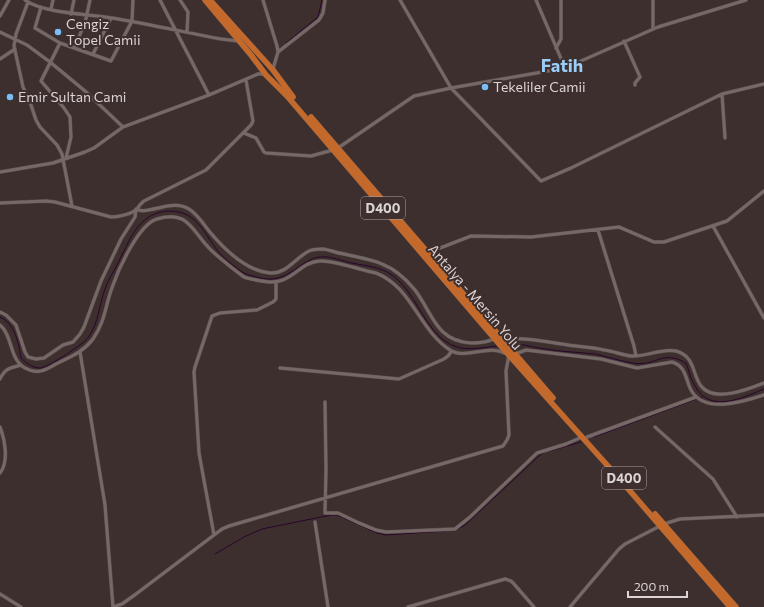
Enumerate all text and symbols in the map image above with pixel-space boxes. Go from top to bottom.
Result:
place label: Cengiz Topel Camii [66,15,140,48]
marker: Cengiz Topel Camii [53,27,63,37]
district label: Fatih [541,54,583,76]
place label: Tekeliler Camii [493,78,586,95]
marker: Tekeliler Camii [480,82,490,92]
place label: Emir Sultan Cami [18,88,126,105]
marker: Emir Sultan Cami [5,92,15,102]
road number: D400 [361,197,405,219]
street label: Antalya - Mersin Yolu [425,240,526,353]
road number: D400 [602,467,646,489]
scale bar [628,573,687,599]
text: 200 m [634,579,669,593]

